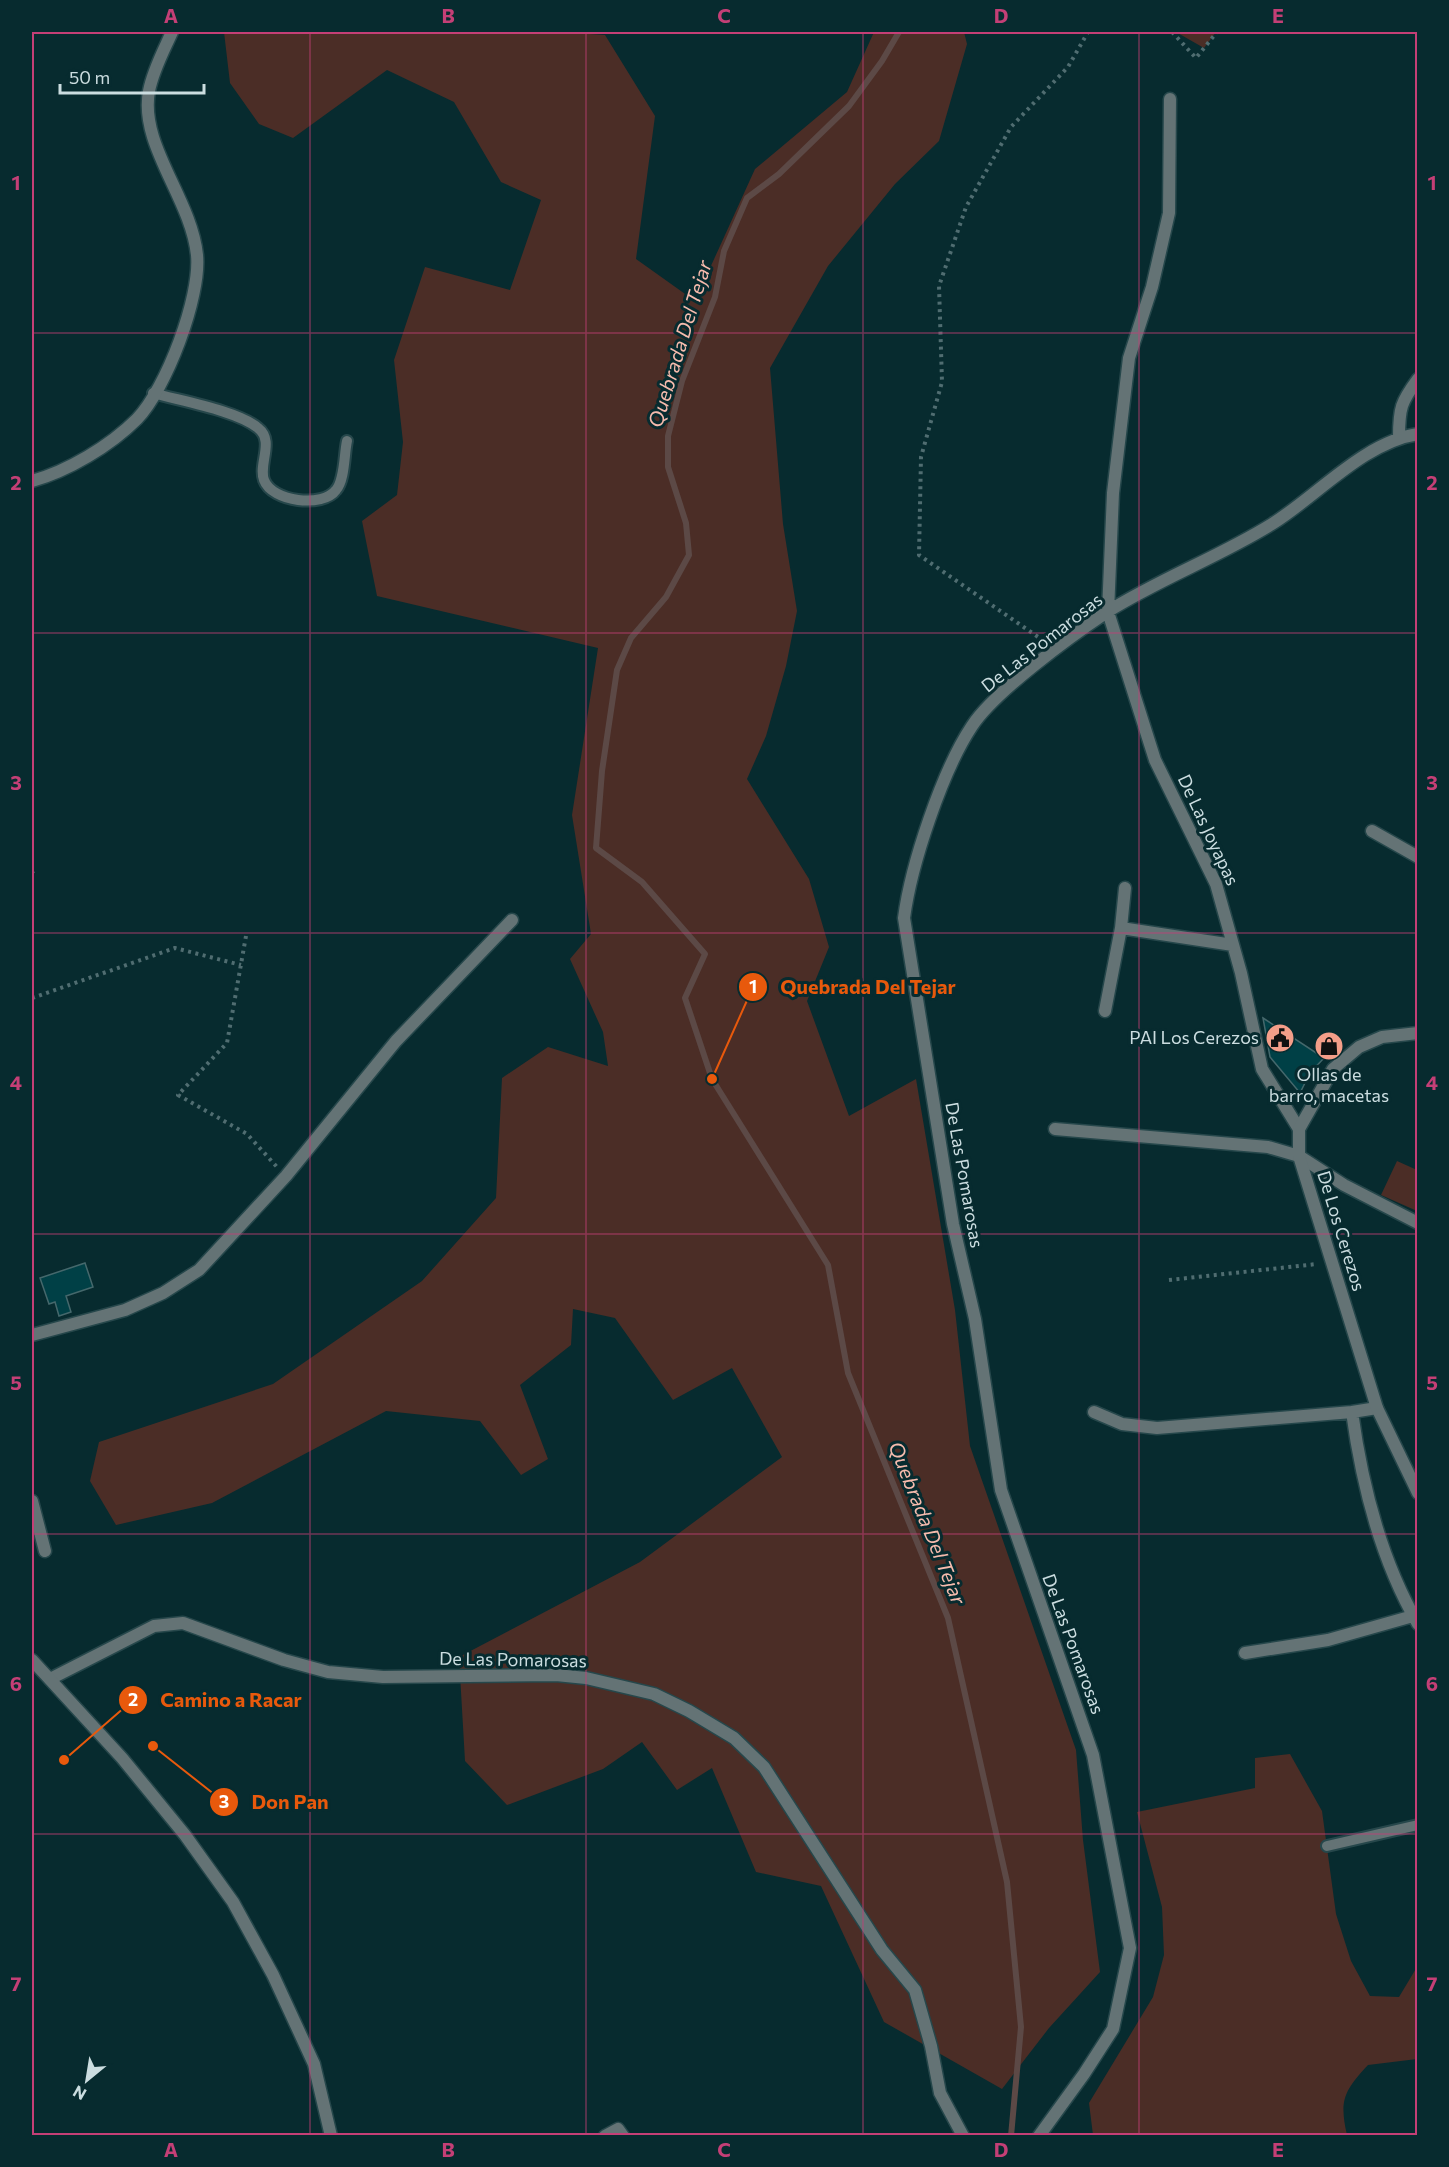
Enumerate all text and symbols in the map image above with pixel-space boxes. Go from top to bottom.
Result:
text: A [164,3,178,27]
text: B [441,3,455,27]
text: C [717,3,731,27]
text: D [994,3,1008,27]
text: E [1272,3,1284,27]
scale bar [60,57,204,95]
text: 50 m [69,66,110,88]
text: 1 [11,170,21,194]
text: 1 [1427,170,1437,194]
water label: Quebrada Del Tejar [642,256,716,430]
text: 2 [10,470,22,494]
text: 2 [1426,470,1438,494]
street label: De Las Pomarosas [976,588,1106,696]
text: 3 [10,770,22,794]
text: 3 [1426,770,1438,794]
street label: De Las Joyapas [1174,771,1244,889]
callout: Quebrada Del Tejar [738,968,967,1006]
text: Quebrada Del Tejar [780,974,956,998]
text: 1 [749,975,757,997]
public building icon: PAI Los Cerezos [1264,1022,1296,1054]
place label: PAI Los Cerezos [1129,1026,1259,1048]
shop icon: Ollas de barro, macetas [1313,1030,1345,1062]
place label: Ollas de barro, macetas [1269,1063,1389,1106]
text: 4 [10,1070,22,1094]
text: 4 [1426,1070,1438,1094]
street label: De Las Pomarosas [941,1100,989,1249]
street label: De Los Cerezos [1313,1168,1371,1294]
text: 5 [10,1370,22,1394]
text: 5 [1426,1370,1438,1394]
water label: Quebrada Del Tejar [884,1438,972,1609]
street label: De Las Pomarosas [1038,1571,1110,1717]
street label: De Las Pomarosas [439,1647,587,1671]
text: 6 [10,1671,22,1695]
text: 6 [1426,1671,1438,1695]
callout: Camino a Racar [118,1681,313,1719]
text: Camino a Racar [160,1687,302,1711]
text: 2 [128,1688,138,1710]
callout: Don Pan [209,1783,341,1821]
text: Don Pan [251,1789,329,1813]
text: 3 [219,1790,229,1812]
text: 7 [11,1971,22,1995]
text: 7 [1427,1971,1438,1995]
north arrow [57,2050,117,2110]
text: N [69,2082,89,2105]
text: A [164,2137,178,2161]
text: B [441,2137,455,2161]
text: C [717,2137,731,2161]
text: D [994,2137,1008,2161]
text: E [1272,2137,1284,2161]

